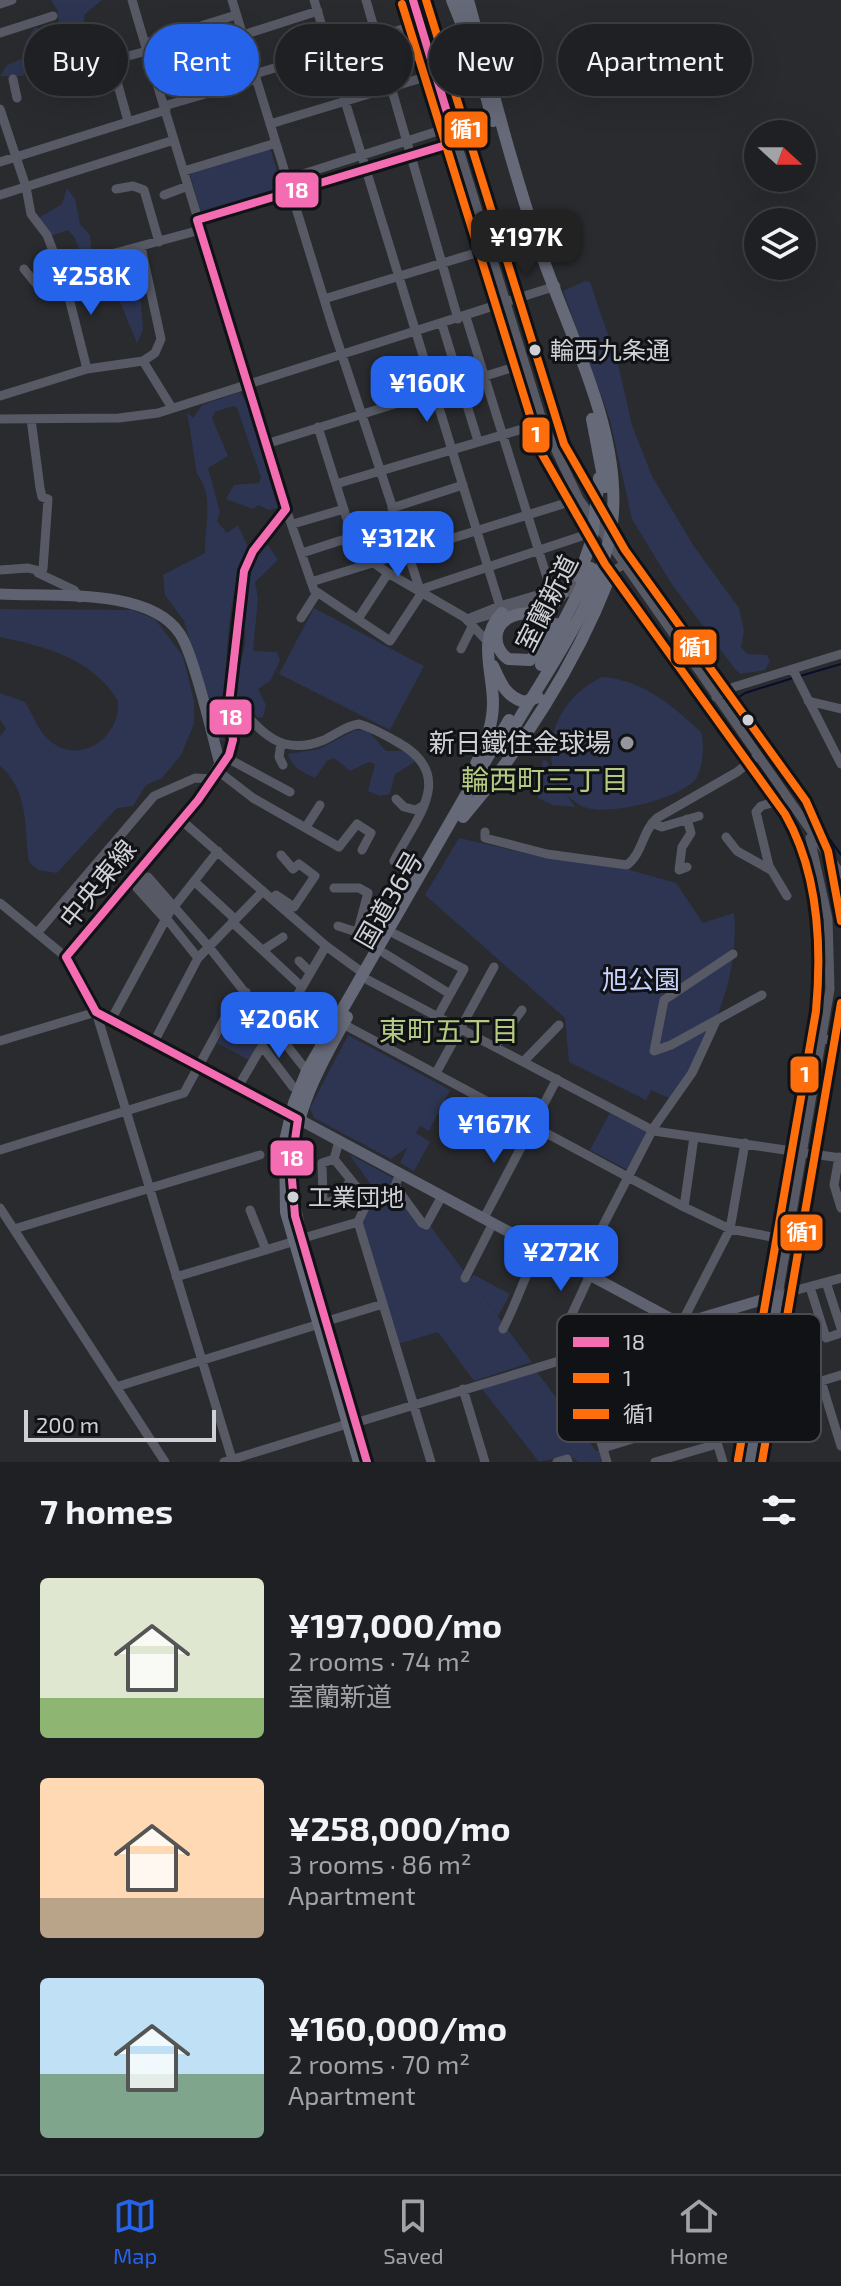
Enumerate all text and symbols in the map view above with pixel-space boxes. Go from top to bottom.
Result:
chip: Buy [24,24,128,96]
chip: Rent [144,24,259,96]
chip: Filters [275,24,413,96]
chip: New [429,24,542,96]
chip: Apartment [558,24,752,96]
line badge: 循1 [443,110,489,149]
text: 循1 [450,115,482,141]
north arrow [744,120,816,192]
map controls [744,120,816,280]
line badge: 18 [274,171,320,209]
text: 18 [285,176,309,202]
button: layers [744,208,816,280]
pin: ¥197K [470,210,582,278]
text: ¥197K [489,220,563,251]
pin: ¥258K [35,249,147,317]
text: ¥258K [51,259,131,290]
place label: 輪西九条通 [550,335,670,364]
marker: 輪西九条通 [527,342,543,358]
pin: ¥160K [371,356,483,424]
text: ¥160K [389,366,465,397]
line badge: 1 [521,416,551,454]
text: 1 [531,420,541,446]
pin: ¥312K [342,511,454,579]
text: ¥312K [361,521,435,552]
street label: 室蘭新道 [508,549,583,656]
line badge: 循1 [672,628,718,666]
text: 循1 [679,633,711,659]
line badge: 18 [208,698,253,736]
text: 18 [219,703,243,729]
unlabelled marker [740,712,756,728]
place label: 新日鐵住金球場 [429,726,611,757]
marker: 新日鐵住金球場 [618,734,636,752]
district label: 輪西町三丁目 [461,762,629,796]
street label: 中央東線 [52,833,142,933]
street label: 国道36号 [347,845,428,953]
park label: 旭公園 [602,963,680,994]
pin: ¥206K [223,992,335,1060]
text: ¥206K [239,1002,319,1033]
district label: 東町五丁目 [379,1013,519,1047]
line badge: 1 [789,1055,820,1094]
text: 1 [800,1060,810,1086]
pin: ¥167K [438,1097,550,1165]
text: ¥167K [457,1107,531,1138]
line badge: 18 [269,1139,315,1177]
text: 18 [280,1144,304,1170]
place label: 工業団地 [308,1182,404,1211]
marker: 工業団地 [285,1189,301,1205]
line badge: 循1 [779,1213,824,1252]
text: 循1 [786,1218,818,1244]
pin: ¥272K [505,1225,617,1293]
text: ¥272K [522,1235,600,1266]
legend [557,1314,821,1442]
text: 18 [623,1328,645,1354]
text: 1 [623,1364,632,1390]
text: 循1 [623,1400,654,1426]
scale bar [24,1406,216,1442]
text: 200 m [36,1411,99,1437]
icon: filters [757,1488,801,1532]
text: 7 homes [40,1490,173,1531]
text: ¥197,000/mo [288,1604,502,1645]
icon: home [104,1610,200,1706]
text: 2 rooms · 74 m² [288,1645,470,1676]
text: 室蘭新道 [288,1680,392,1711]
text: ¥258,000/mo [288,1807,511,1848]
icon: home [104,1810,200,1906]
text: 3 rooms · 86 m² [288,1848,472,1879]
text: Apartment [288,1879,416,1910]
text: ¥160,000/mo [288,2007,507,2048]
icon: home [104,2010,200,2106]
text: 2 rooms · 70 m² [288,2048,470,2079]
text: Apartment [288,2079,416,2110]
tab: Map [113,2194,157,2268]
tab: Saved [383,2194,444,2268]
tab: Home [670,2194,728,2268]

